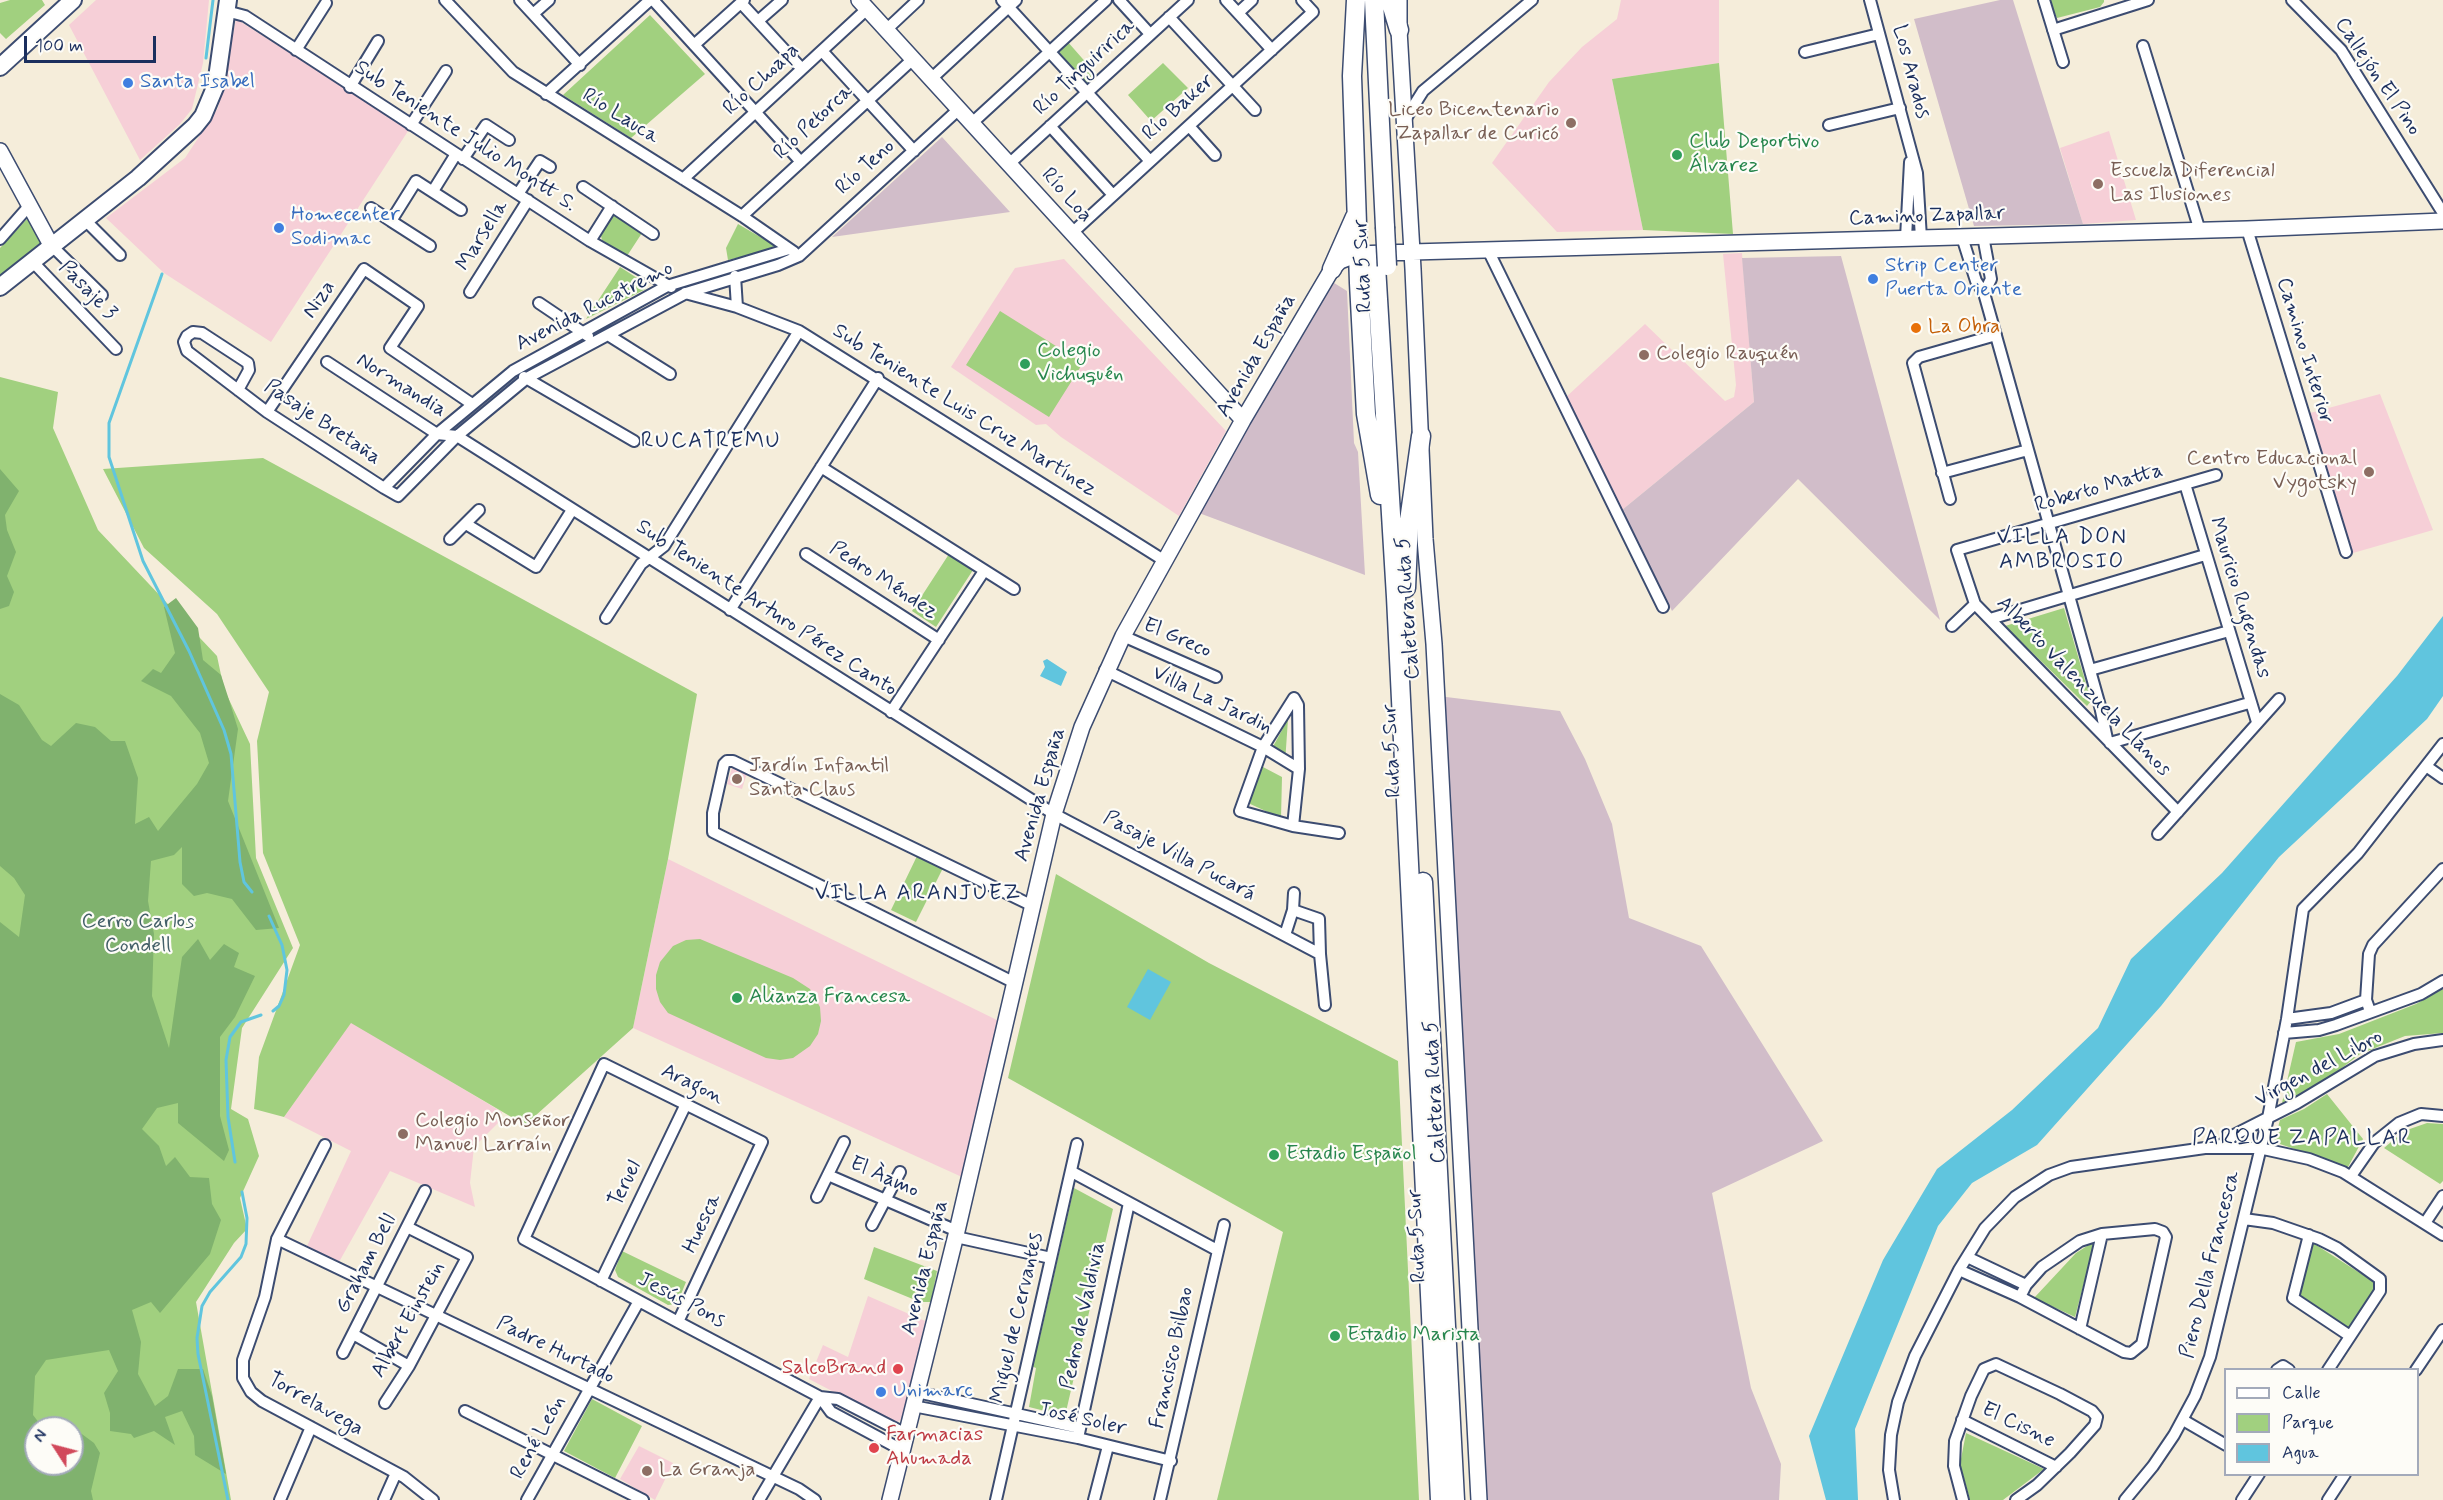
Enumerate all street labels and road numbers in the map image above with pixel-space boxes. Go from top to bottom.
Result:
street label: Callejón El Pino [2328,13,2426,141]
street label: Río Tinguiririca [1029,15,1141,121]
street label: Los Arados [1885,22,1935,122]
street label: Río Choapa [719,38,805,122]
street label: Sub Teniente Julio Montt S. [349,56,581,218]
street label: Río Baker [1138,69,1220,147]
street label: Río Petorca [769,80,859,166]
street label: Río Lauca [577,84,663,150]
street label: Río Teno [831,135,901,201]
street label: Río Loa [1035,163,1097,229]
street label: Marsella [451,196,515,276]
street label: Camino Zapallar [1848,202,2006,232]
street label: Ruta 5 Sur [1349,219,1379,313]
street label: Pasaje 3 [52,256,122,326]
street label: Avenida Rucatremo [512,256,678,358]
street label: Camino Interior [2270,275,2338,427]
street label: Niza [298,276,342,324]
street label: Avenida España [1212,290,1302,422]
street label: Sub Teniente Luis Cruz Martínez [827,319,1101,503]
street label: Normandia [351,348,451,424]
street label: Pasaje Bretaña [259,375,385,471]
street label: Roberto Matta [2032,459,2166,519]
street label: Mauricio Rugendas [2203,514,2275,682]
street label: Sub Teniente Arturo Pérez Canto [631,515,901,703]
street label: Caletera Ruta 5 [1391,536,1427,680]
street label: Pedro Méndez [824,537,942,625]
street label: Alberto Valenzuela Llanos [1990,592,2176,782]
street label: El Greco [1139,613,1215,665]
street label: Villa La Jardin [1148,661,1276,741]
street label: Ruta 5 Sur [1378,704,1408,798]
street label: Avenida España [1010,725,1072,865]
street label: Pasaje Villa Pucará [1098,806,1260,908]
street label: Caletera Ruta 5 [1420,1020,1452,1164]
street label: Virgen del Libro [2251,1025,2387,1113]
street label: Aragon [657,1059,727,1111]
street label: El Àamo [846,1152,922,1204]
street label: Teruel [604,1157,648,1211]
street label: Piero Della Francesca [2176,1169,2246,1361]
street label: Ruta 5 Sur [1403,1189,1433,1283]
street label: Huesca [678,1190,728,1258]
street label: Avenida España [897,1198,955,1338]
street label: Graham Bell [331,1210,403,1318]
street label: Miguel de Cervantes [986,1230,1050,1406]
street label: Pedro de Valdivia [1056,1240,1112,1392]
street label: Albert Einstein [367,1257,451,1383]
street label: Jesús Pons [633,1267,729,1335]
street label: Francisco Bilbao [1146,1285,1200,1431]
street label: Padre Hurtado [492,1312,618,1390]
street label: Torrelavega [263,1367,367,1443]
street label: René León [506,1392,572,1484]
street label: El Cisne [1977,1397,2059,1455]
street label: José Soler [1035,1398,1129,1442]

